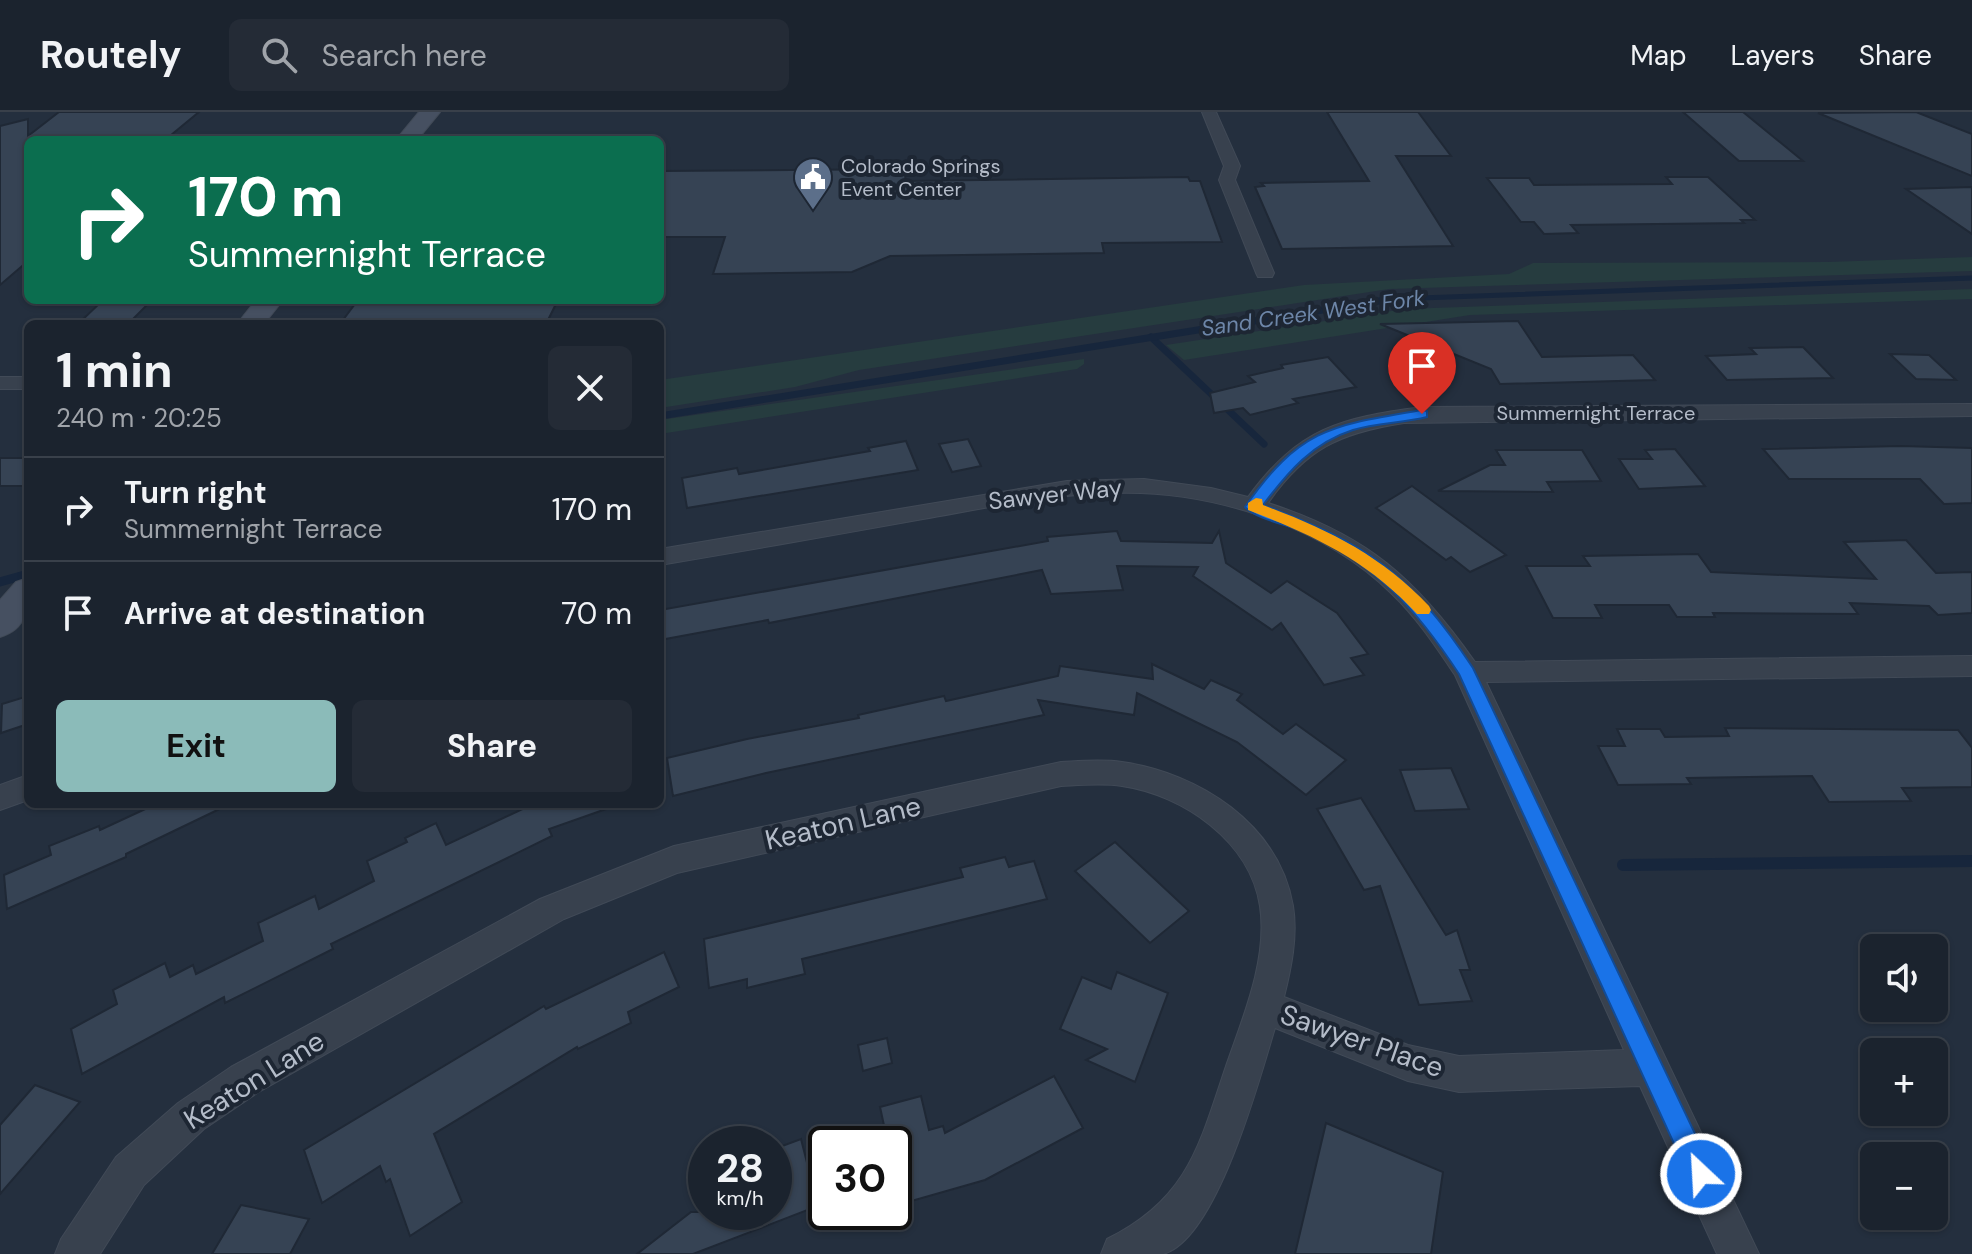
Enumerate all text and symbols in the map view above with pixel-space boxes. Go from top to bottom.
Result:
search box [229,19,789,91]
text: Routely [40,30,181,80]
icon: search [257,33,301,77]
text: Search here [321,36,487,75]
text: Map [1630,37,1687,74]
text: Layers [1731,37,1815,74]
text: Share [1859,37,1932,74]
place label: Colorado Springs Event Center [841,153,1001,202]
public building icon: Colorado Springs Event Center [792,156,834,211]
text: 170 m [188,160,343,233]
icon: right [56,168,160,272]
text: Summernight Terrace [188,231,546,278]
water label: Sand Creek West Fork [1199,283,1427,343]
pin [1388,332,1456,414]
text: 1 min [56,339,173,402]
icon: arrive [1400,344,1444,388]
button: close [548,346,632,430]
street label: Summernight Terrace [1497,400,1695,426]
text: 240 m · 20:25 [56,401,222,435]
street label: Sawyer Way [987,472,1123,516]
text: Turn right [124,473,267,512]
icon: right [56,487,100,531]
text: 170 m [552,490,632,529]
text: Summernight Terrace [124,512,382,546]
icon: arrive [56,591,100,635]
text: Arrive at destination [124,594,425,633]
text: 70 m [561,594,632,633]
button: Exit [56,700,336,792]
button: Share [352,700,632,792]
street label: Keaton Lane [761,787,925,859]
map controls [1860,934,1948,1230]
button: sound [1860,934,1948,1022]
street label: Sawyer Place [1276,996,1448,1086]
street label: Keaton Lane [177,1022,331,1138]
button: + [1860,1038,1948,1126]
speed limit sign: 30 [808,1126,912,1230]
position arrow [1659,1132,1743,1216]
text: 28 [716,1142,764,1194]
button: − [1860,1142,1948,1230]
text: km/h [716,1185,764,1211]

